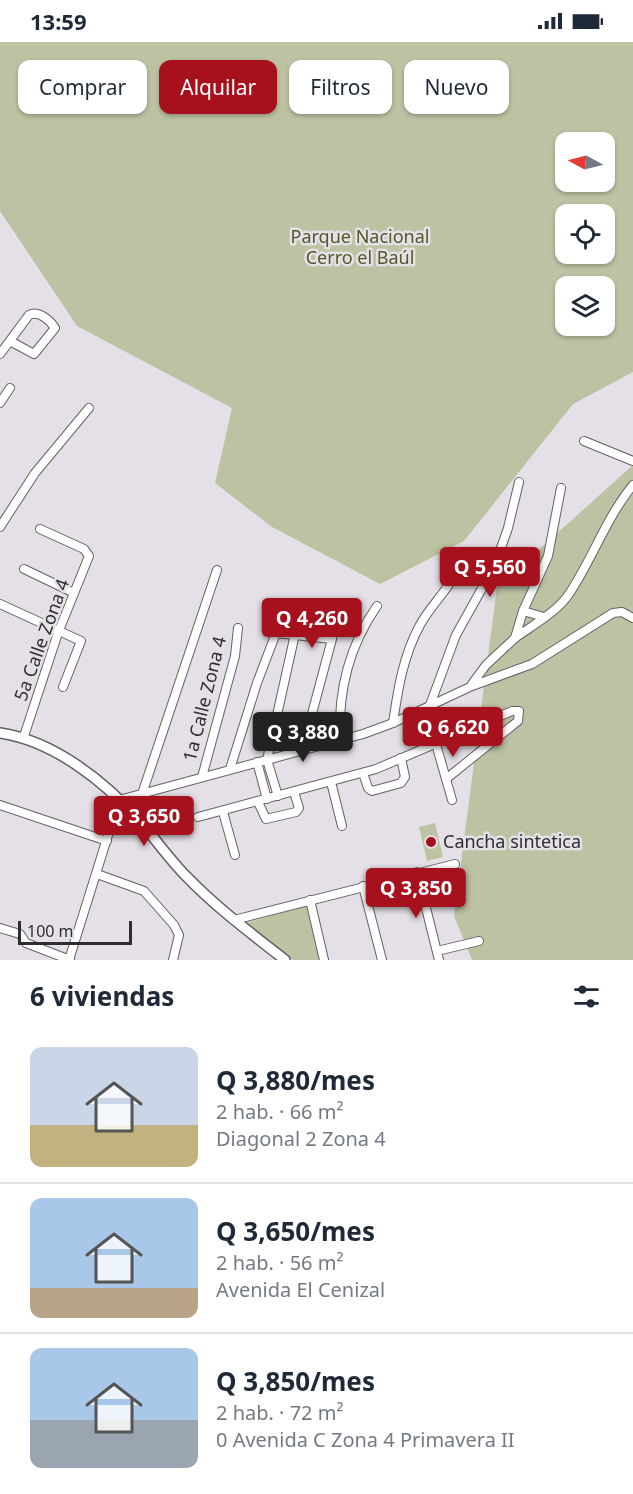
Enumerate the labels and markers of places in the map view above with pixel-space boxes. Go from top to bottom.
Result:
pin: Q 5,560 [435,547,545,598]
pin: Q 4,260 [257,598,367,649]
pin: Q 6,620 [398,707,508,758]
pin: Q 3,880 [248,712,358,763]
pin: Q 3,650 [89,796,199,847]
place label: Cancha sintetica [443,829,581,853]
marker: Cancha sintetica [424,835,438,849]
pin: Q 3,850 [361,868,471,919]

